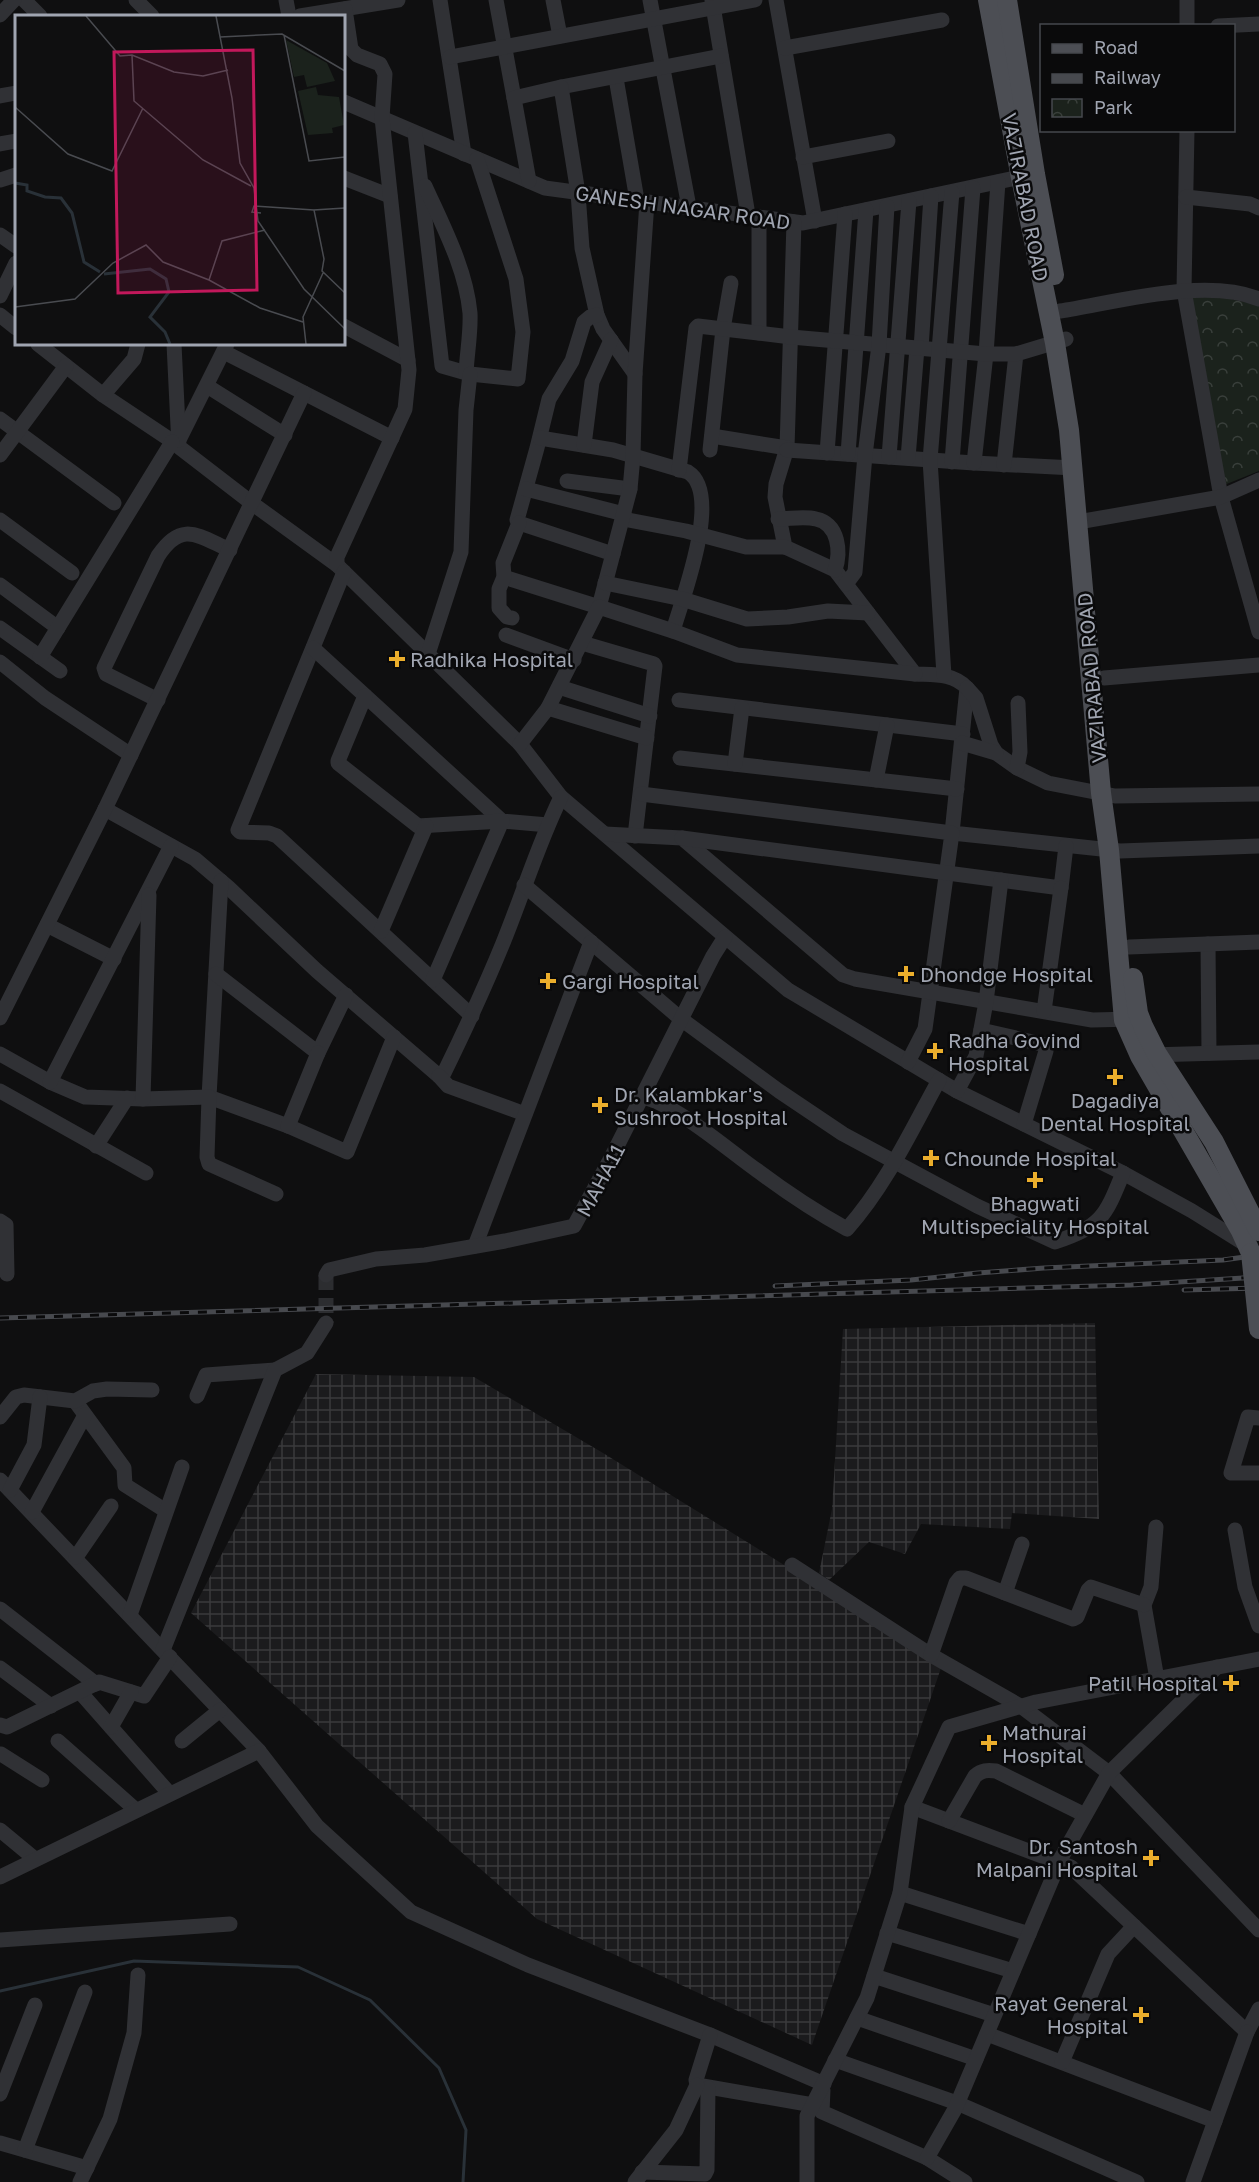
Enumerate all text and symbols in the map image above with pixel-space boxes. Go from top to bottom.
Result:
inset map [15,15,345,345]
legend [1040,24,1235,132]
text: Road [1094,36,1138,58]
text: Railway [1094,66,1161,88]
text: Park [1094,96,1133,118]
street label: VAZIRABAD ROAD [998,111,1054,283]
street label: GANESH NAGAR ROAD [574,180,792,234]
street label: VAZIRABAD ROAD [1072,592,1110,764]
place label: Radhika Hospital [410,647,573,671]
marker: Radhika Hospital [388,650,406,668]
place label: Dhondge Hospital [920,962,1093,986]
marker: Dhondge Hospital [897,965,915,983]
place label: Gargi Hospital [562,969,699,993]
marker: Gargi Hospital [539,972,557,990]
place label: Radha Govind Hospital [948,1028,1080,1075]
marker: Radha Govind Hospital [926,1042,944,1060]
marker: Dagadiya Dental Hospital [1106,1068,1124,1086]
place label: Dr. Kalambkar's Sushroot Hospital [614,1082,788,1129]
place label: Dagadiya Dental Hospital [1040,1088,1190,1135]
marker: Dr. Kalambkar's Sushroot Hospital [591,1096,609,1114]
street label: MAHA11 [571,1139,629,1220]
place label: Chounde Hospital [944,1146,1116,1170]
marker: Chounde Hospital [922,1149,940,1167]
marker: Bhagwati Multispeciality Hospital [1026,1171,1044,1189]
place label: Bhagwati Multispeciality Hospital [921,1191,1149,1238]
place label: Patil Hospital [1088,1671,1218,1695]
marker: Patil Hospital [1222,1674,1240,1692]
place label: Mathurai Hospital [1002,1720,1087,1767]
marker: Mathurai Hospital [980,1734,998,1752]
place label: Dr. Santosh Malpani Hospital [976,1834,1138,1881]
marker: Dr. Santosh Malpani Hospital [1142,1849,1160,1867]
place label: Rayat General Hospital [994,1991,1128,2038]
marker: Rayat General Hospital [1132,2006,1150,2024]

